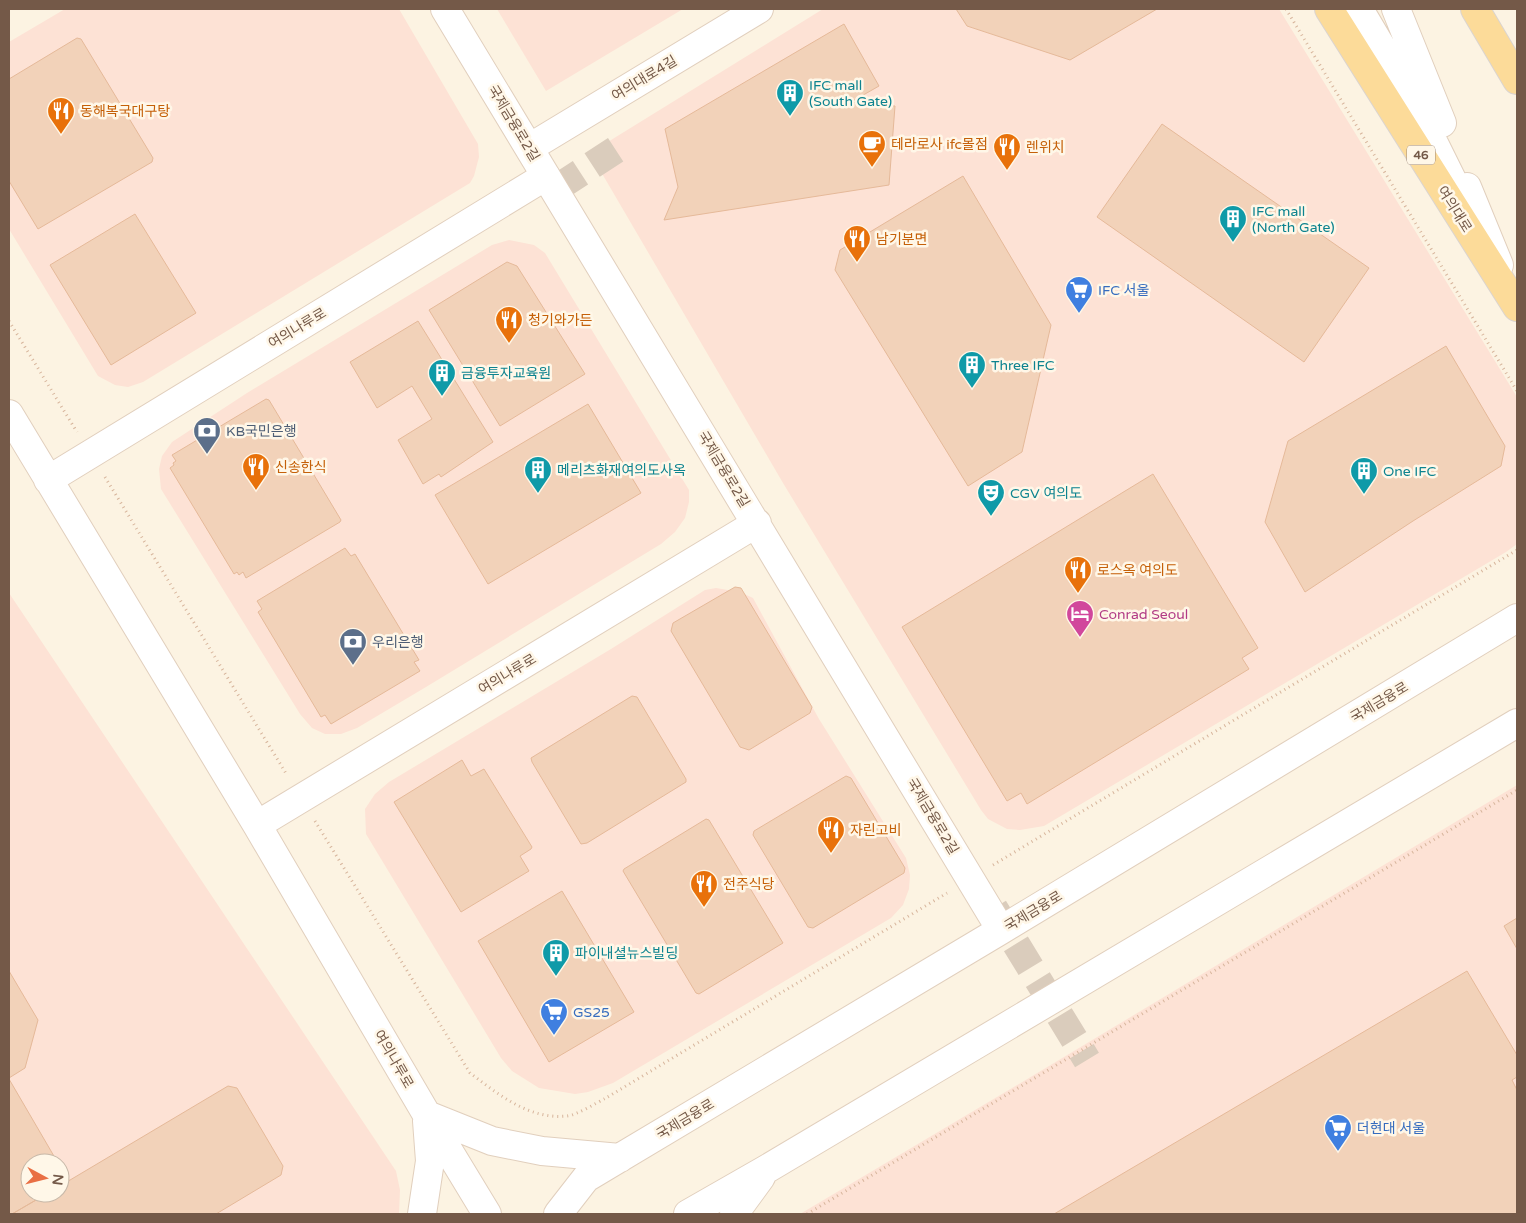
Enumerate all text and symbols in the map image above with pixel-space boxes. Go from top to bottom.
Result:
street label: 여의대로4길 [609,52,680,105]
place label: IFC mall (South Gate) [809,77,892,110]
building icon: IFC mall (South Gate) [775,78,805,117]
street label: 국제금융로2길 [484,82,543,165]
restaurant icon: 동해복국대구탕 [46,96,76,135]
place label: 동해복국대구탕 [80,103,170,120]
cafe icon: 테라로사 ifc몰점 [857,129,887,168]
restaurant icon: 렌위치 [992,132,1022,171]
place label: 테라로사 ifc몰점 [891,136,988,153]
place label: 렌위치 [1026,139,1065,156]
road number: 46 [1407,146,1435,164]
street label: 여의대로 [1434,183,1475,236]
place label: IFC mall (North Gate) [1252,203,1335,236]
building icon: IFC mall (North Gate) [1218,204,1248,243]
restaurant icon: 남기분면 [842,224,872,263]
place label: 남기분면 [876,231,928,248]
supermarket icon: IFC 서울 [1064,275,1094,314]
place label: IFC 서울 [1098,282,1149,299]
street label: 여의나루로 [265,304,329,352]
restaurant icon: 청기와가든 [494,305,524,344]
place label: 청기와가든 [528,312,593,329]
building icon: Three IFC [957,350,987,389]
place label: Three IFC [991,357,1055,374]
building icon: 금융투자교육원 [427,358,457,397]
place label: 금융투자교육원 [461,365,551,382]
bank icon: KB국민은행 [192,416,222,455]
place label: KB국민은행 [226,423,297,440]
street label: 국제금융로2길 [694,428,753,511]
restaurant icon: 신송한식 [241,452,271,491]
building icon: 메리츠화재여의도사옥 [523,455,553,494]
building icon: One IFC [1349,456,1379,495]
place label: 신송한식 [275,459,327,476]
place label: 메리츠화재여의도사옥 [557,462,686,479]
place label: One IFC [1383,463,1437,480]
theatre icon: CGV 여의도 [976,478,1006,517]
place label: CGV 여의도 [1010,485,1082,502]
restaurant icon: 로스옥 여의도 [1063,555,1093,594]
place label: 로스옥 여의도 [1097,562,1178,579]
hotel icon: Conrad Seoul [1065,599,1095,638]
place label: Conrad Seoul [1099,606,1188,623]
bank icon: 우리은행 [338,627,368,666]
place label: 우리은행 [372,634,424,651]
street label: 여의나루로 [475,650,539,698]
street label: 국제금융로 [1347,678,1411,726]
street label: 국제금융로2길 [903,775,962,858]
restaurant icon: 자린고비 [816,815,846,854]
place label: 자린고비 [850,822,902,839]
restaurant icon: 전주식당 [689,869,719,908]
place label: 전주식당 [723,876,775,893]
street label: 국제금융로 [1001,887,1065,935]
building icon: 파이내셜뉴스빌딩 [541,938,571,977]
place label: 파이내셜뉴스빌딩 [575,945,678,962]
supermarket icon: GS25 [539,997,569,1036]
place label: GS25 [573,1004,610,1021]
street label: 여의나루로 [370,1027,417,1091]
street label: 국제금융로 [653,1095,717,1143]
supermarket icon: 더현대 서울 [1323,1113,1353,1152]
place label: 더현대 서울 [1357,1120,1425,1137]
north arrow [20,1153,70,1203]
text: N [48,1173,67,1186]

